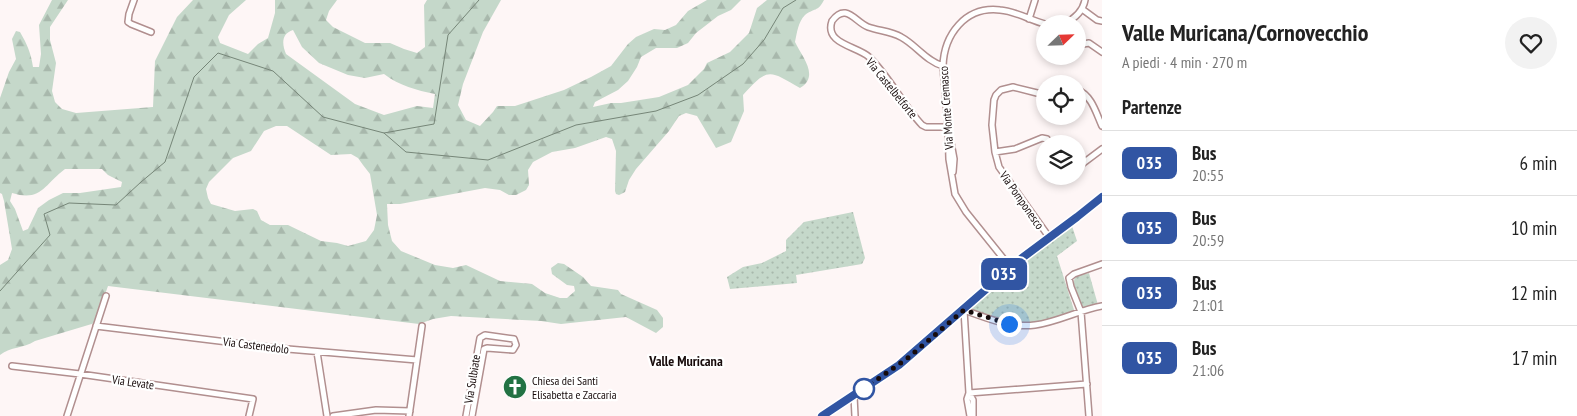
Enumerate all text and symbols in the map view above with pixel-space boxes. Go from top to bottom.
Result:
north arrow [1036,15,1086,65]
map controls [1036,15,1086,185]
text: Valle Muricana/Cornovecchio [1122,17,1368,48]
button: heart [1505,17,1557,69]
text: A piedi · 4 min · 270 m [1122,52,1247,72]
street label: Via Castelbelforte [862,54,921,121]
street label: Via Monte Cremasco [936,66,956,151]
button: locate [1036,75,1086,125]
text: Partenze [1122,95,1182,119]
button: layers [1036,135,1086,185]
text: Bus [1192,141,1216,165]
text: 035 [1137,151,1162,174]
text: 6 min [1520,151,1557,175]
text: 20:55 [1192,165,1224,185]
street label: Via Pomponesco [996,167,1048,232]
text: Bus [1192,206,1216,230]
text: 035 [1137,216,1162,239]
text: 10 min [1511,216,1557,240]
text: 20:59 [1192,230,1224,250]
line badge: 035 [975,258,1033,290]
text: 035 [991,262,1017,285]
text: Bus [1192,271,1216,295]
text: 035 [1137,281,1162,304]
text: 12 min [1511,281,1557,305]
text: 21:01 [1192,295,1224,315]
your location [997,312,1022,337]
street label: Via Castenedolo [221,333,290,356]
text: Bus [1192,336,1216,360]
text: 035 [1137,346,1162,369]
text: 17 min [1512,346,1557,370]
district label: Valle Muricana [648,352,723,370]
street label: Via Sulbiate [461,353,483,406]
text: 21:06 [1192,360,1224,380]
street label: Via Levate [110,371,155,392]
place label: Chiesa dei Santi Elisabetta e Zaccaria [532,373,617,402]
church icon: Chiesa dei Santi Elisabetta e Zaccaria [502,374,528,400]
unlabelled marker [853,378,875,400]

